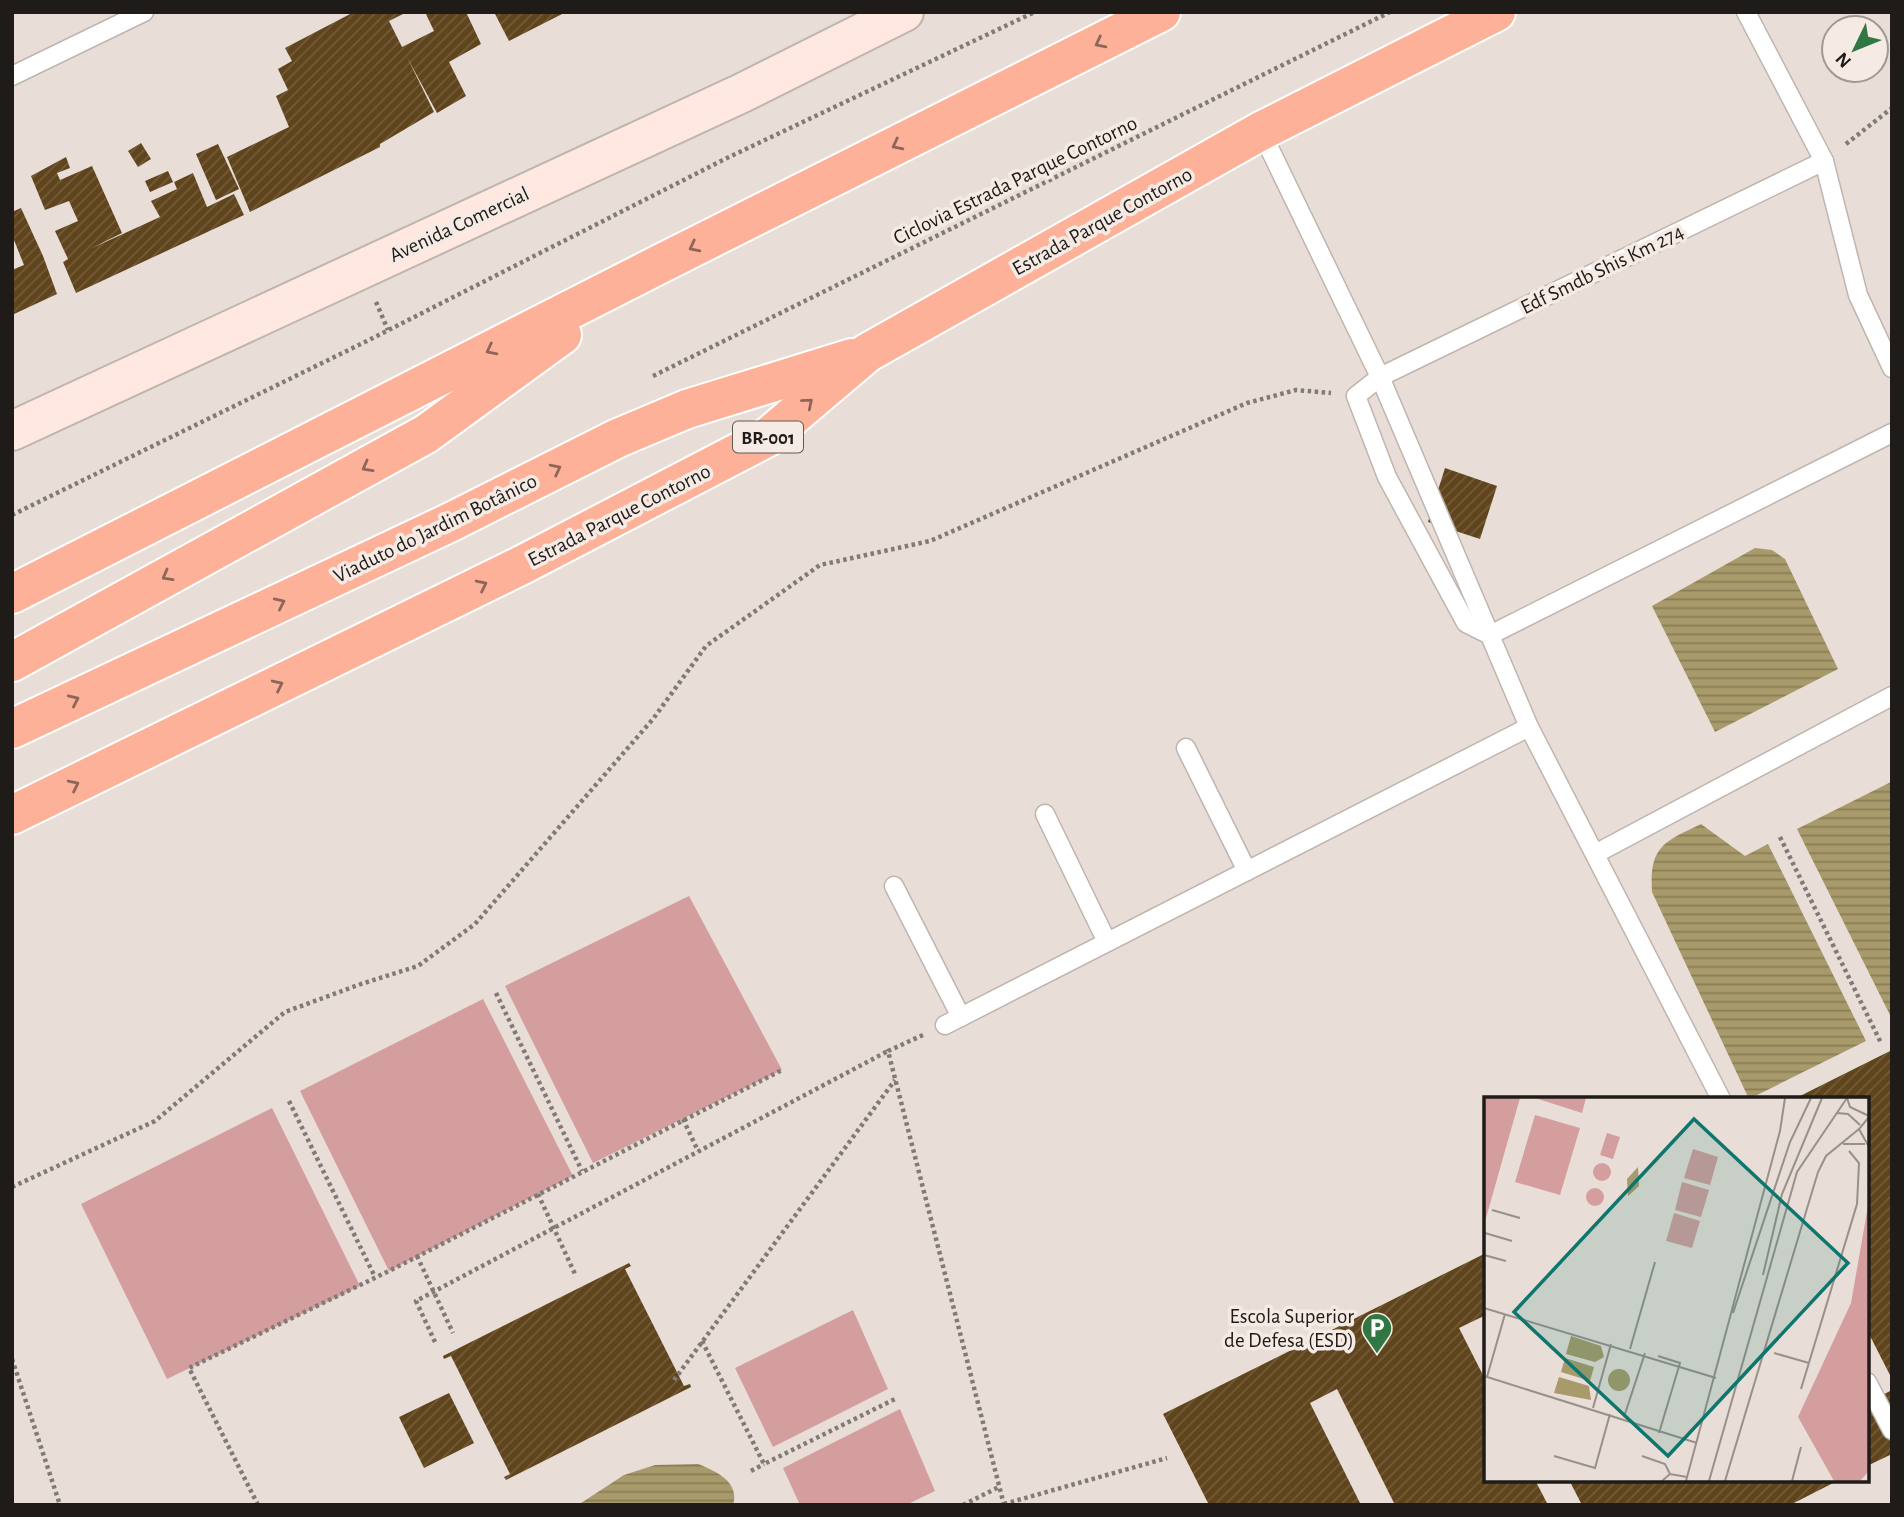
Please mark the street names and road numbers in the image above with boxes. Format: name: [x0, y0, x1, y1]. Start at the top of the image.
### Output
street label: Ciclovia Estrada Parque Contorno: [889, 110, 1141, 250]
street label: Estrada Parque Contorno: [1008, 161, 1196, 281]
street label: Avenida Comercial: [386, 183, 532, 266]
street label: Edf Smdb Shis Km 274: [1517, 221, 1687, 318]
road number: BR-001: [733, 422, 803, 452]
street label: Estrada Parque Contorno: [524, 460, 714, 571]
street label: Viaduto do Jardim Botânico: [330, 470, 540, 587]

